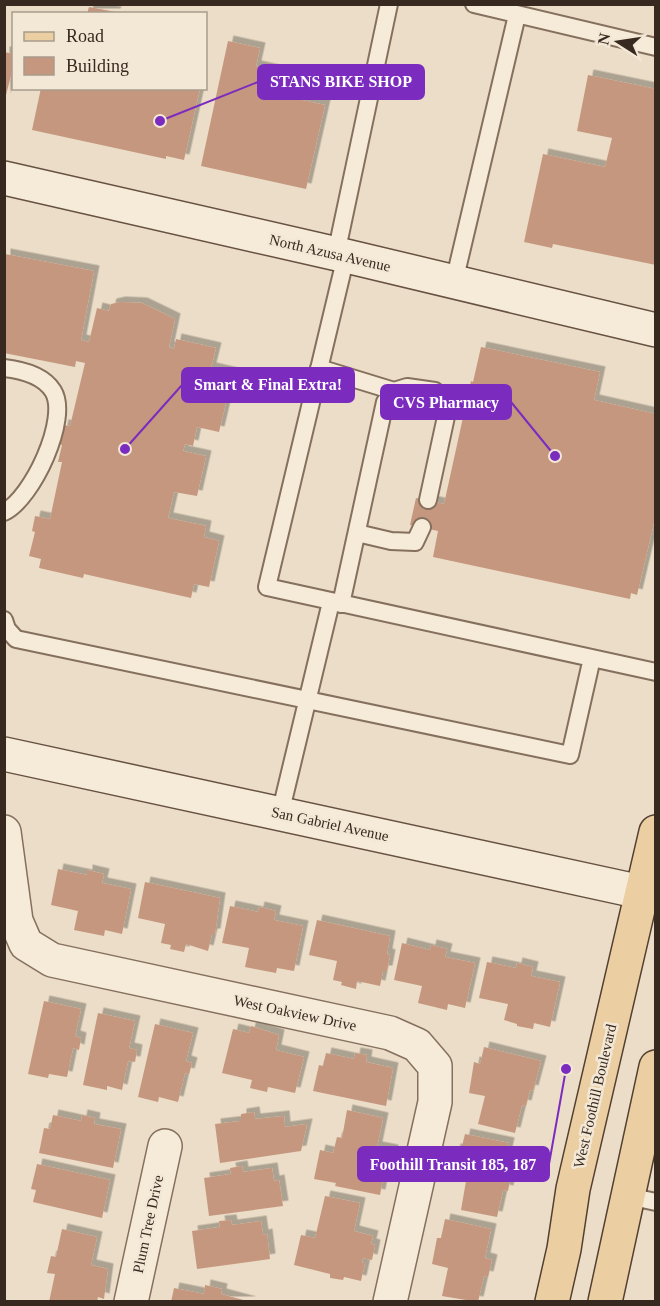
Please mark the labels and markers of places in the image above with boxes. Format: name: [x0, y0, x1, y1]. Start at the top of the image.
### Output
callout: STANS BIKE SHOP: [258, 65, 424, 99]
callout: Smart & Final Extra!: [182, 368, 354, 402]
callout: CVS Pharmacy: [381, 385, 511, 419]
callout: Foothill Transit 185, 187: [358, 1147, 549, 1181]

